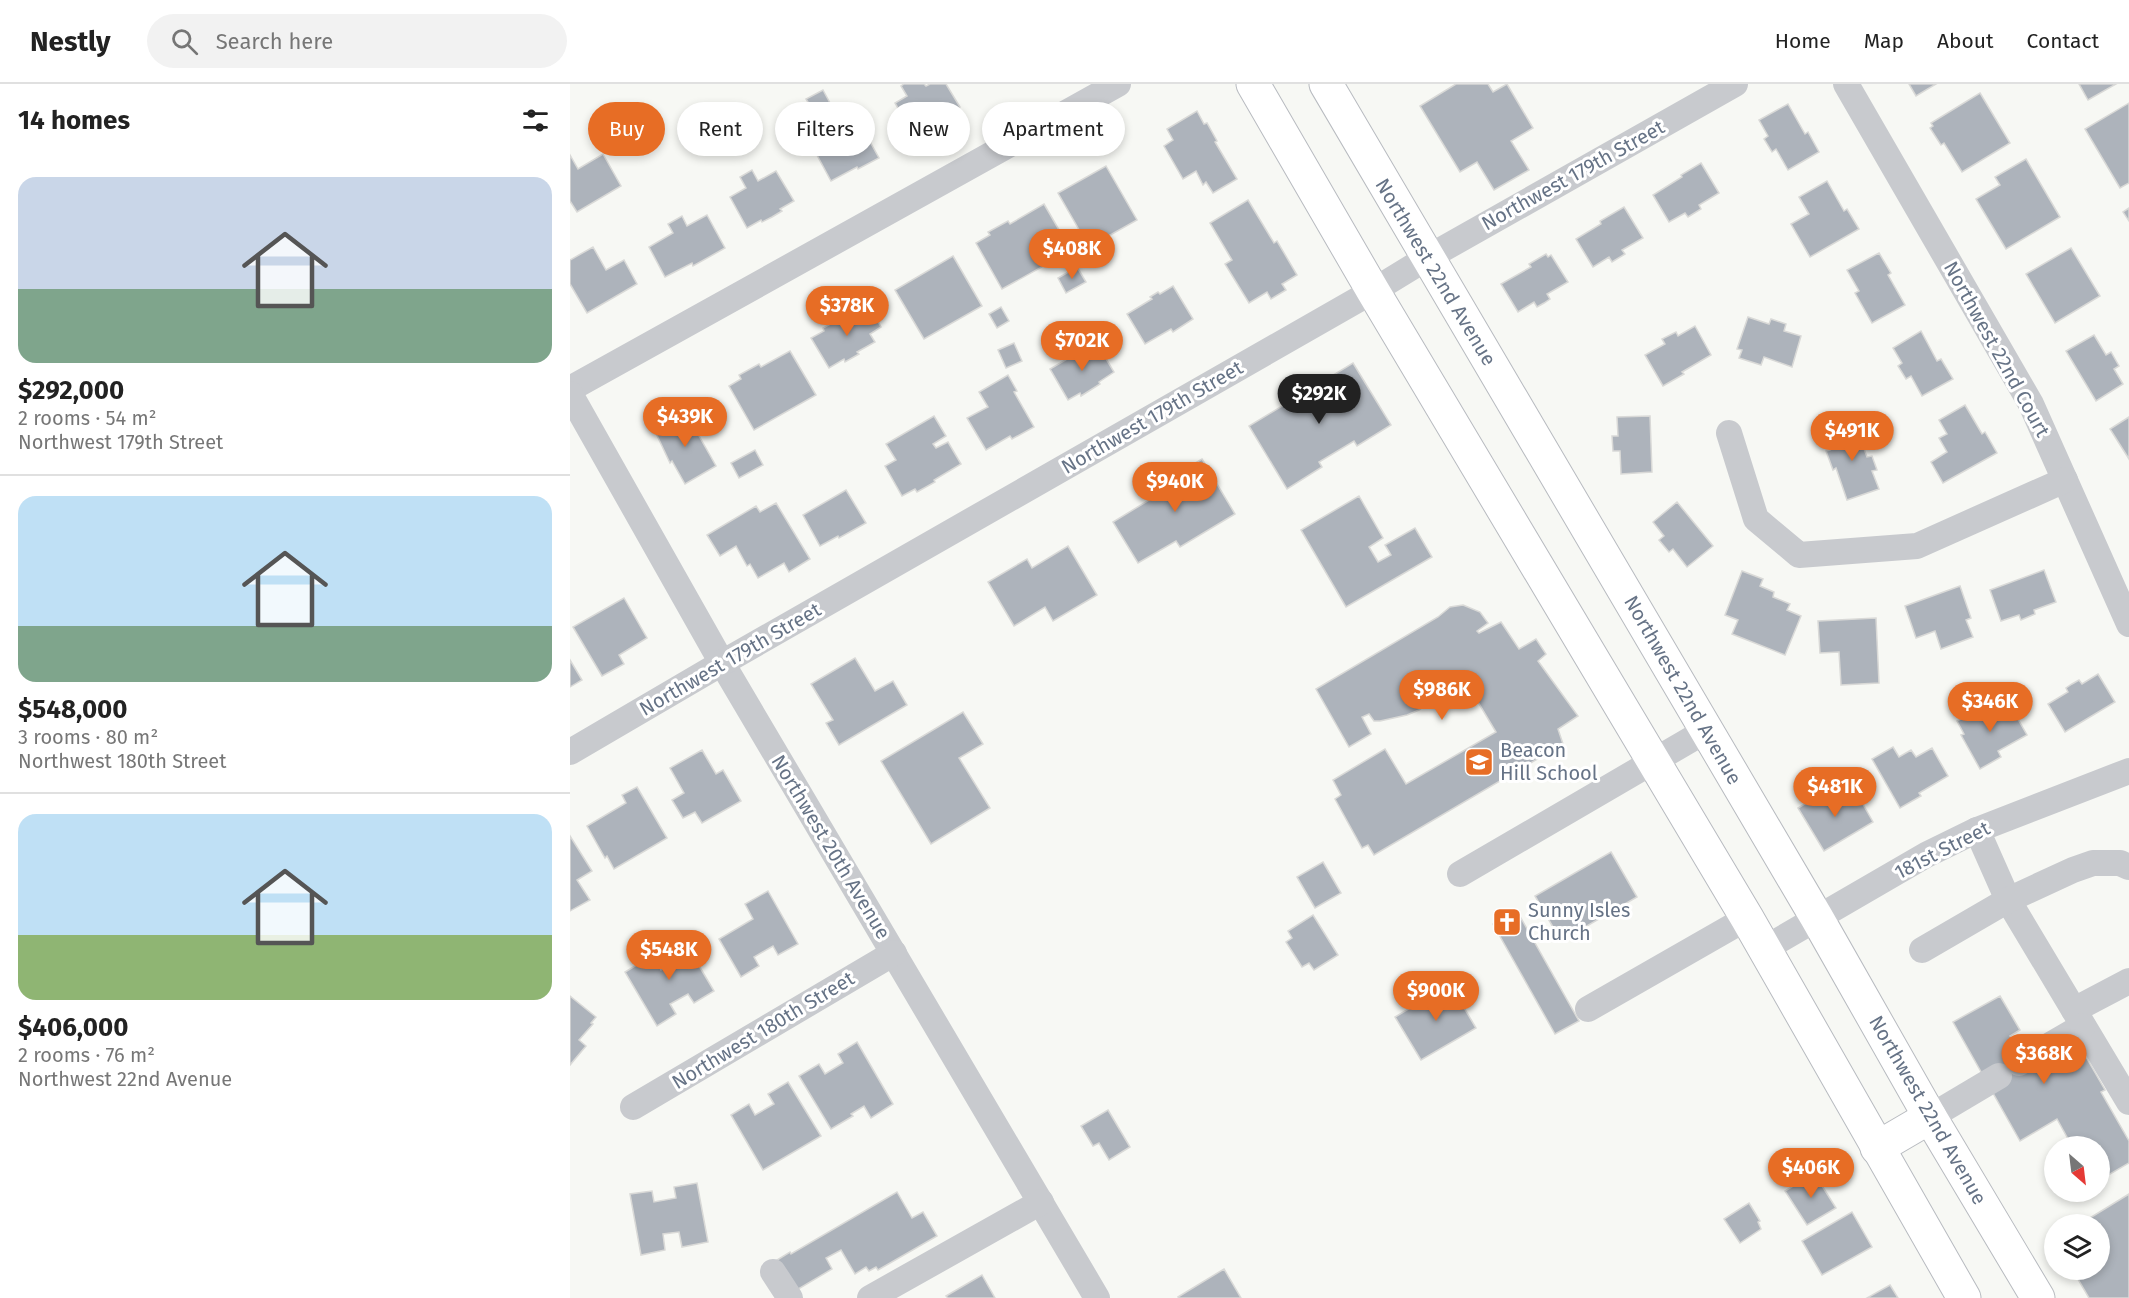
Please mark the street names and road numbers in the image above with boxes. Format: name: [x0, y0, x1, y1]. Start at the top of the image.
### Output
street label: Northwest 179th Street: [1477, 114, 1669, 235]
street label: Northwest 22nd Avenue: [1371, 174, 1501, 370]
street label: Northwest 22nd Court: [1939, 257, 2056, 442]
street label: Northwest 179th Street: [1057, 355, 1248, 479]
street label: Northwest 22nd Avenue: [1619, 591, 1747, 789]
street label: Northwest 179th Street: [635, 597, 826, 721]
street label: Northwest 20th Avenue: [766, 750, 896, 944]
street label: 181st Street: [1890, 815, 1994, 884]
street label: Northwest 180th Street: [667, 966, 859, 1094]
street label: Northwest 22nd Avenue: [1864, 1011, 1992, 1209]

